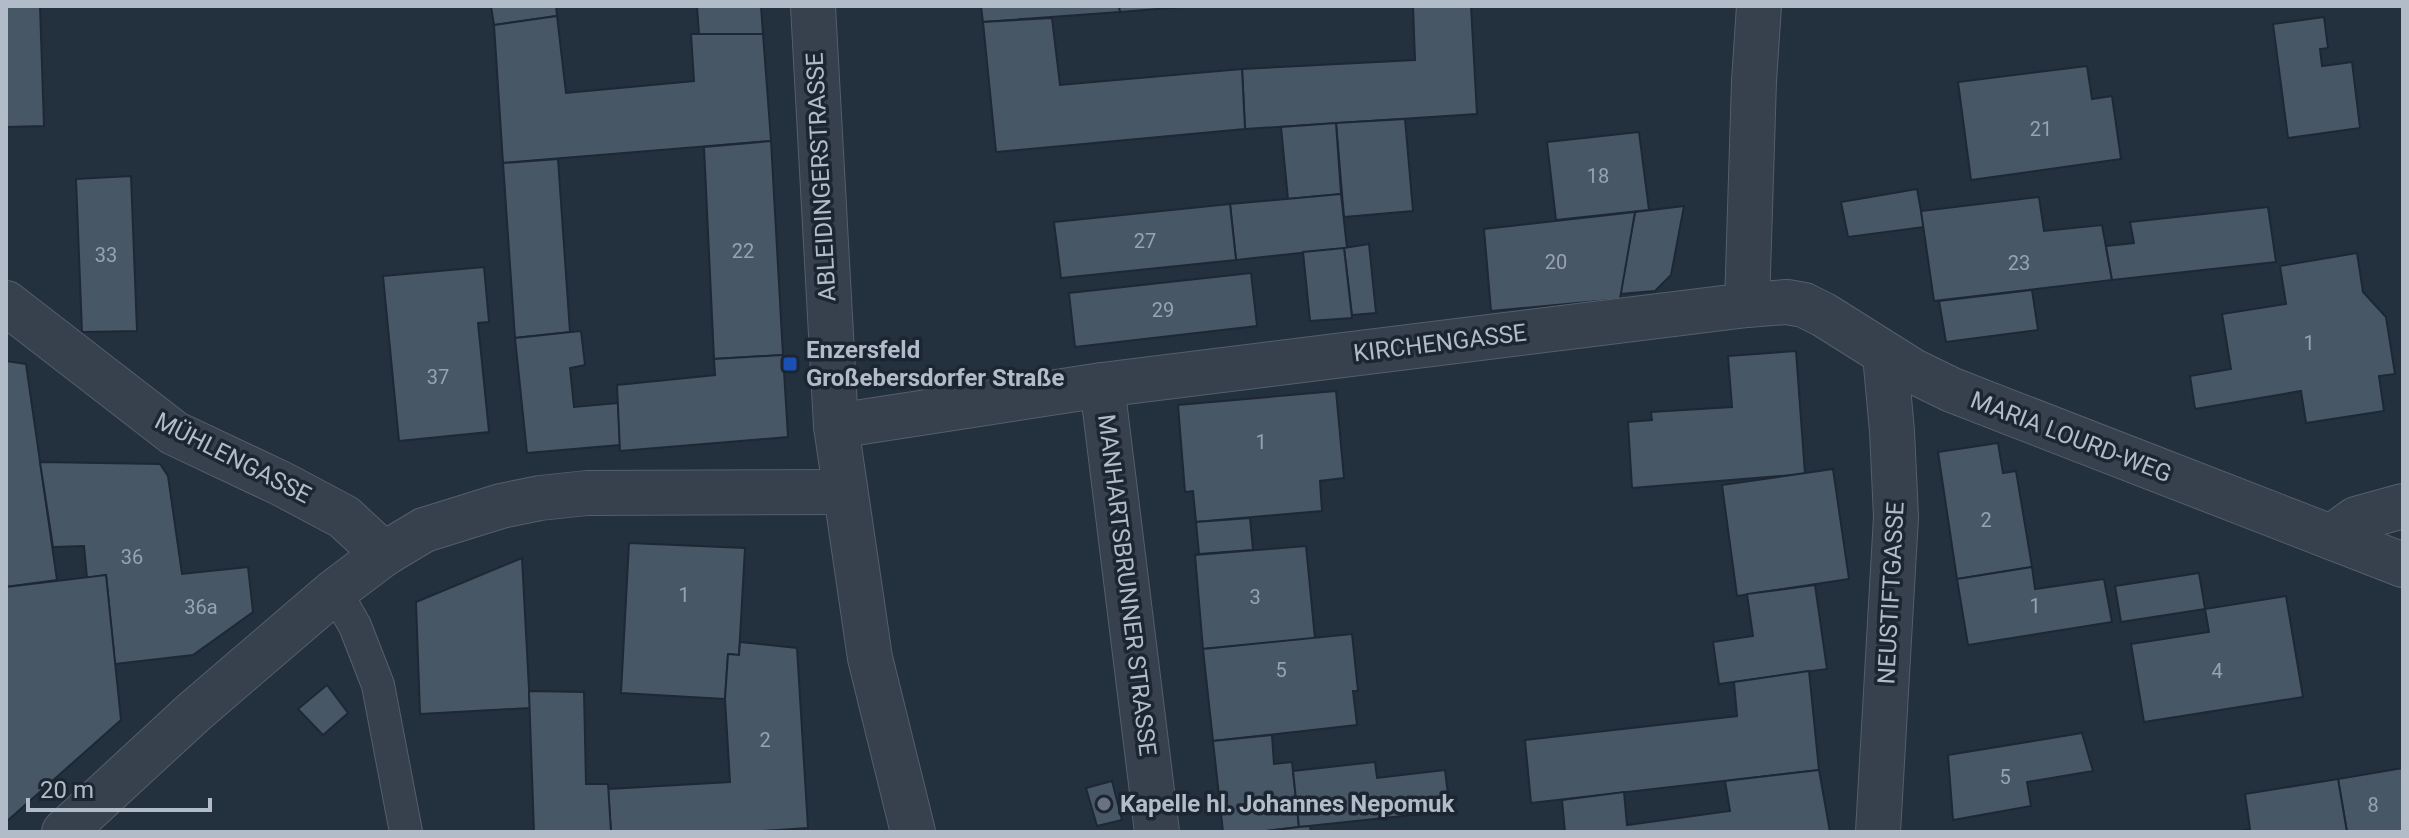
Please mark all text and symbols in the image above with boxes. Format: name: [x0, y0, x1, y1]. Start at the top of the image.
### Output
street label: ABLEIDINGERSTRASSE: [801, 52, 841, 302]
house number: 21: [2030, 117, 2052, 141]
house number: 18: [1587, 164, 1609, 188]
house number: 27: [1134, 229, 1156, 253]
house number: 22: [732, 239, 754, 263]
house number: 33: [95, 243, 117, 267]
house number: 20: [1545, 250, 1567, 274]
house number: 23: [2008, 251, 2030, 275]
house number: 29: [1152, 298, 1174, 322]
street label: KIRCHENGASSE: [1352, 318, 1528, 368]
house number: 1: [2303, 331, 2315, 355]
place label: Enzersfeld Großebersdorfer Straße: [806, 336, 1064, 392]
marker: Enzersfeld Großebersdorfer Straße: [781, 355, 799, 373]
house number: 37: [427, 365, 449, 389]
street label: MARIA LOURD-WEG: [1967, 386, 2175, 488]
street label: MÜHLENGASSE: [150, 407, 316, 509]
street label: MANHARTSBRUNNER STRASSE: [1092, 412, 1162, 758]
house number: 1: [1255, 430, 1267, 454]
street label: NEUSTIFTGASSE: [1872, 501, 1910, 685]
house number: 2: [1980, 508, 1992, 532]
house number: 36: [121, 545, 143, 569]
house number: 1: [678, 583, 690, 607]
house number: 3: [1249, 585, 1261, 609]
house number: 1: [2029, 594, 2041, 618]
house number: 36a: [184, 595, 218, 619]
house number: 5: [1275, 658, 1287, 682]
house number: 4: [2211, 659, 2223, 683]
house number: 2: [759, 728, 771, 752]
scale bar: [28, 762, 210, 812]
house number: 5: [1999, 765, 2011, 789]
text: 20 m: [40, 776, 94, 804]
place label: Kapelle hl. Johannes Nepomuk: [1120, 790, 1455, 818]
house number: 8: [2367, 793, 2379, 817]
marker: Kapelle hl. Johannes Nepomuk: [1095, 795, 1113, 813]

